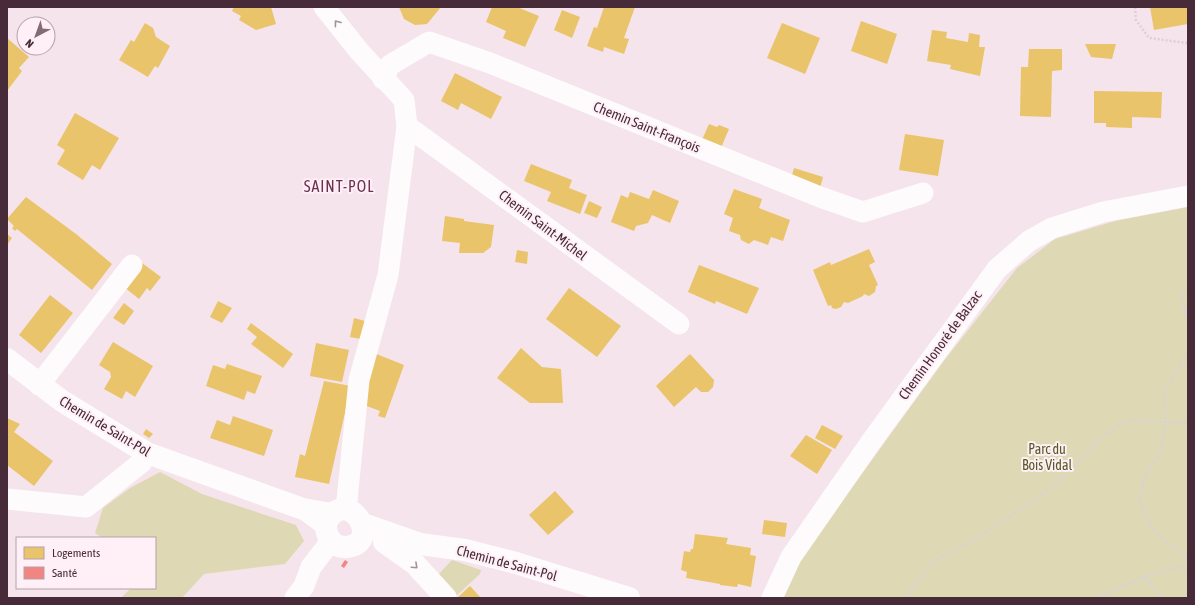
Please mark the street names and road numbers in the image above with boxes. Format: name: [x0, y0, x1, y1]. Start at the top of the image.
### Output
street label: Chemin Saint-François: [591, 98, 703, 156]
street label: Chemin Saint-Michel: [496, 187, 590, 263]
street label: Chemin Honoré de Balzac: [895, 287, 985, 402]
street label: Chemin de Saint-Pol: [57, 393, 154, 460]
street label: Chemin de Saint-Pol: [455, 542, 559, 584]

